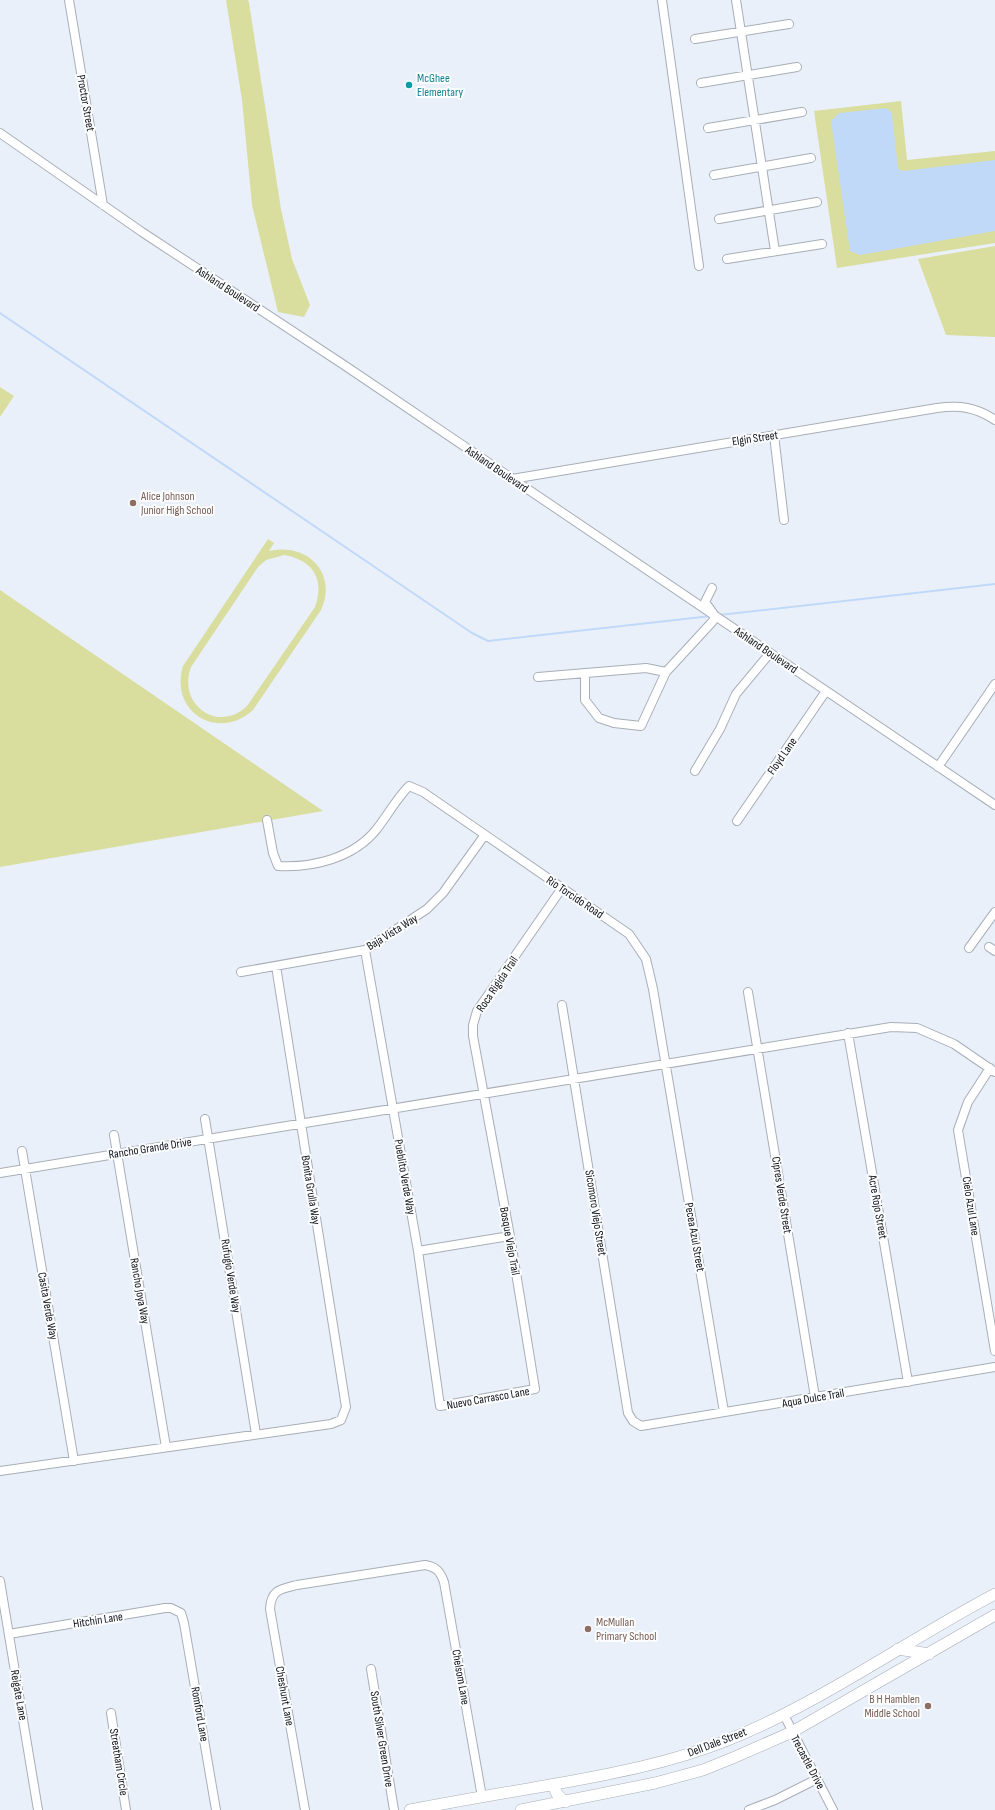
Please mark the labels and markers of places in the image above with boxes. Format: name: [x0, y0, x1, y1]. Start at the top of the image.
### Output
place label: McGhee Elementary: [417, 71, 464, 100]
marker: McGhee Elementary: [404, 80, 414, 90]
place label: Alice Johnson Junior High School: [140, 489, 214, 518]
marker: Alice Johnson Junior High School: [128, 498, 138, 508]
place label: McMullan Primary School: [596, 1615, 656, 1644]
marker: McMullan Primary School: [583, 1624, 593, 1634]
place label: B H Hamblen Middle School: [864, 1692, 920, 1721]
marker: B H Hamblen Middle School: [923, 1701, 933, 1711]

